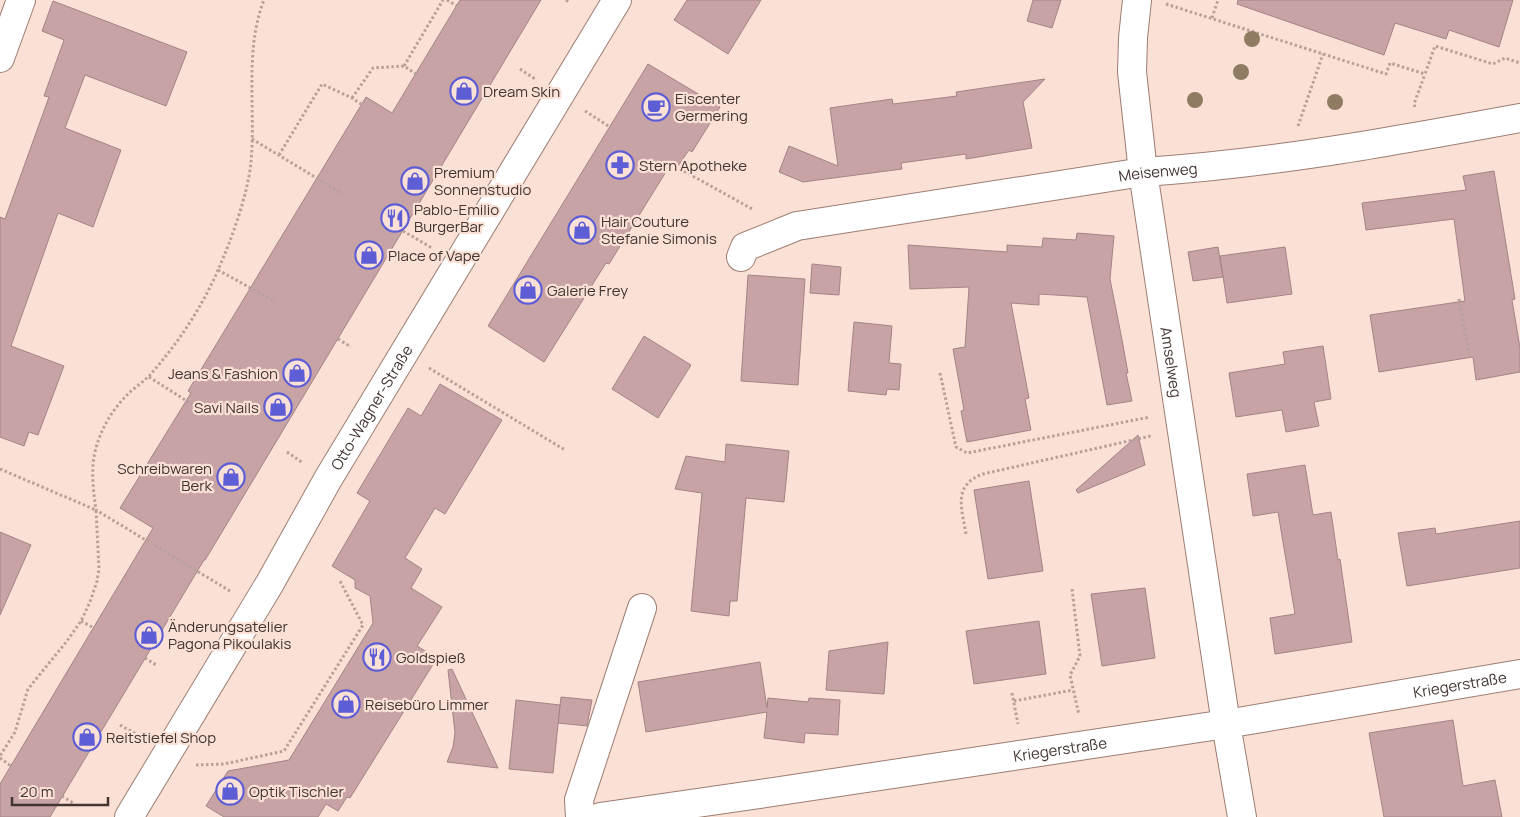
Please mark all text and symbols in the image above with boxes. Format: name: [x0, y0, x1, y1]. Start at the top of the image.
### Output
shop icon: Dream Skin: [449, 76, 479, 106]
place label: Dream Skin: [483, 81, 560, 102]
place label: Eiscenter Germering: [675, 88, 748, 126]
cafe icon: Eiscenter Germering: [641, 92, 671, 122]
pharmacy icon: Stern Apotheke: [605, 150, 635, 180]
place label: Stern Apotheke: [639, 155, 747, 176]
street label: Meisenweg: [1117, 157, 1198, 186]
place label: Premium Sonnenstudio: [434, 162, 532, 200]
shop icon: Premium Sonnenstudio: [400, 166, 430, 196]
place label: Pablo-Emilio BurgerBar: [414, 199, 499, 237]
restaurant icon: Pablo-Emilio BurgerBar: [380, 203, 410, 233]
place label: Hair Couture Stefanie Simonis: [601, 211, 717, 249]
shop icon: Hair Couture Stefanie Simonis: [567, 215, 597, 245]
shop icon: Place of Vape: [354, 240, 384, 270]
place label: Place of Vape: [388, 245, 481, 266]
shop icon: Galerie Frey: [513, 275, 543, 305]
place label: Galerie Frey: [547, 280, 628, 301]
street label: Amselweg: [1156, 325, 1187, 399]
street label: Otto-Wagner-Straße: [325, 341, 417, 474]
shop icon: Jeans & Fashion: [282, 358, 312, 388]
place label: Jeans & Fashion: [168, 363, 278, 384]
shop icon: Savi Nails: [263, 392, 293, 422]
place label: Savi Nails: [194, 397, 259, 418]
place label: Schreibwaren Berk: [117, 458, 213, 496]
shop icon: Schreibwaren Berk: [216, 462, 246, 492]
place label: Änderungsatelier Pagona Pikoulakis: [168, 616, 291, 654]
shop icon: Änderungsatelier Pagona Pikoulakis: [134, 620, 164, 650]
restaurant icon: Goldspieß: [362, 642, 392, 672]
place label: Goldspieß: [396, 647, 466, 668]
street label: Kriegerstraße: [1411, 666, 1508, 703]
shop icon: Reisebüro Limmer: [331, 689, 361, 719]
place label: Reisebüro Limmer: [365, 694, 490, 715]
shop icon: Reitstiefel Shop: [72, 722, 102, 752]
place label: Reitstiefel Shop: [106, 727, 216, 748]
street label: Kriegerstraße: [1012, 731, 1108, 766]
scale bar: [12, 774, 109, 806]
shop icon: Optik Tischler: [215, 776, 245, 806]
text: 20 m: [20, 781, 53, 802]
place label: Optik Tischler: [249, 781, 344, 802]

